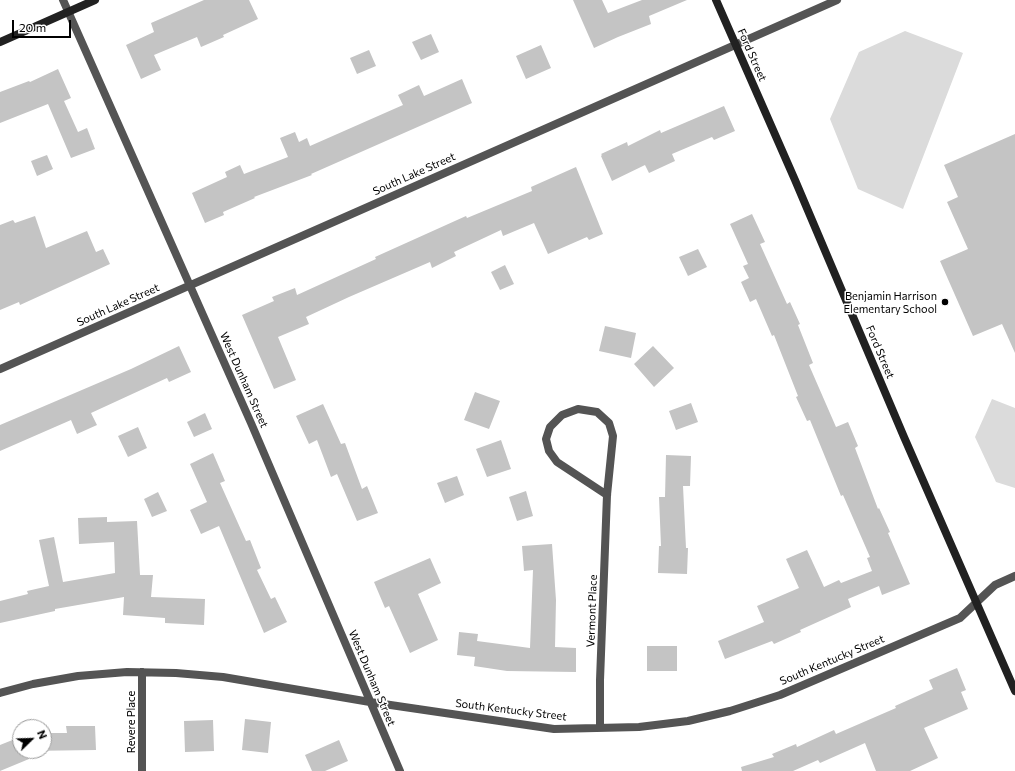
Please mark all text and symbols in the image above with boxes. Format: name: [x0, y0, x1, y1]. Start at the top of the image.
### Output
scale bar: [14, 12, 73, 38]
text: 20 m: [19, 20, 46, 34]
street label: Ford Street: [735, 27, 769, 83]
street label: South Lake Street: [371, 150, 457, 198]
street label: South Lake Street: [75, 281, 161, 329]
place label: Benjamin Harrison Elementary School: [844, 289, 937, 315]
marker: Benjamin Harrison Elementary School: [940, 297, 950, 307]
street label: Ford Street: [863, 323, 897, 381]
street label: West Dunham Street: [217, 330, 271, 430]
street label: Vermont Place: [584, 574, 600, 648]
street label: West Dunham Street: [346, 628, 398, 728]
street label: South Kentucky Street: [778, 632, 886, 688]
street label: Revere Place: [124, 691, 138, 753]
street label: South Kentucky Street: [455, 697, 567, 723]
north arrow: [12, 719, 52, 759]
text: N: [35, 728, 50, 741]

